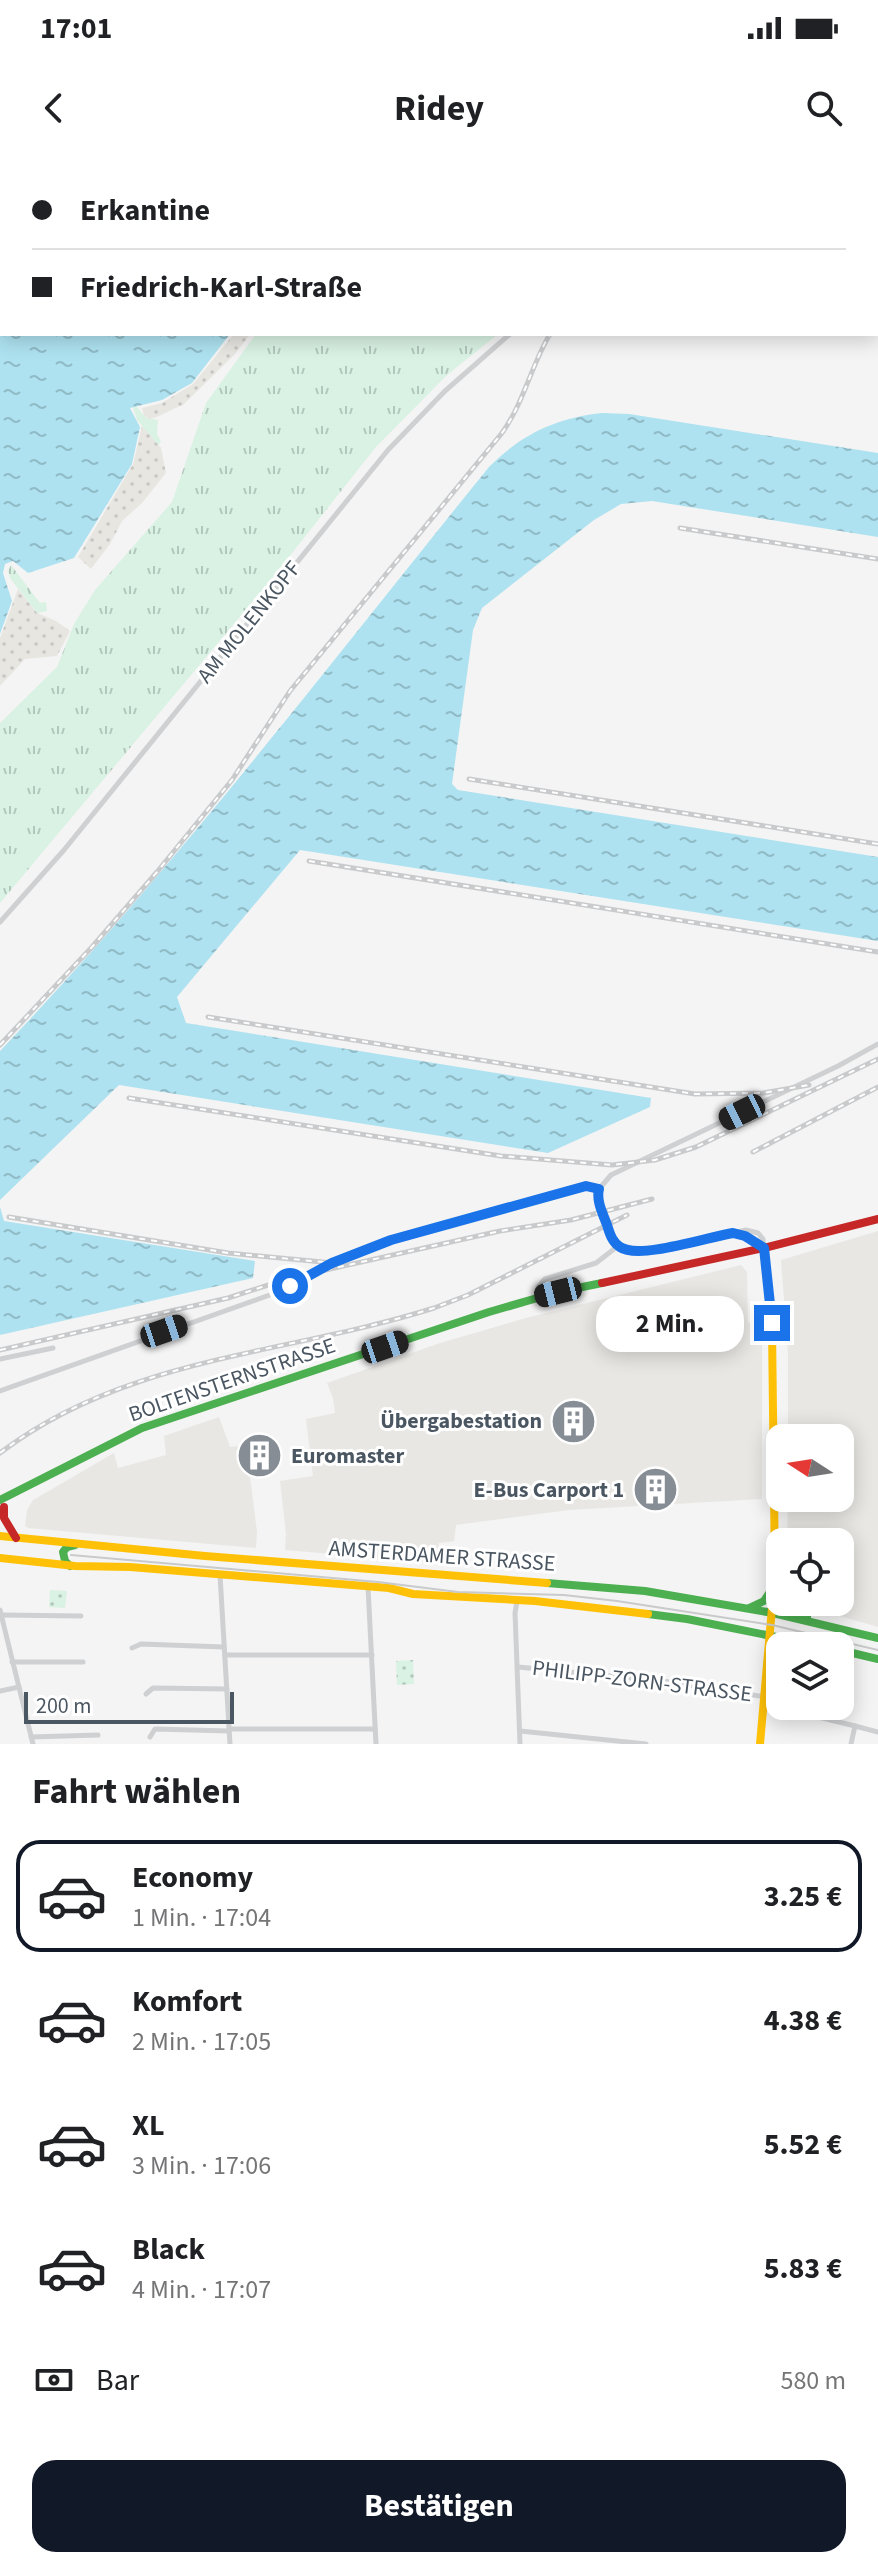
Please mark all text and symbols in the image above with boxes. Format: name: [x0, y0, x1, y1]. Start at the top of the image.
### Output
text: 17:01: [40, 7, 112, 50]
text: Ridey: [394, 83, 484, 134]
icon: back: [32, 86, 76, 130]
icon: search: [802, 86, 846, 130]
text: Erkantine: [80, 189, 210, 232]
text: Friedrich-Karl-Straße: [80, 266, 362, 309]
street label: AM MOLENKOPF: [189, 554, 309, 690]
car: [715, 1091, 769, 1133]
route start: [272, 1268, 308, 1304]
car: [532, 1275, 584, 1309]
callout: 2 Min.: [596, 1295, 744, 1351]
text: 2 Min.: [636, 1305, 704, 1342]
route end: [754, 1305, 790, 1341]
car: [137, 1312, 191, 1350]
car: [358, 1328, 412, 1366]
street label: BOLTENSTERNSTRASSE: [124, 1330, 340, 1430]
building icon: Übergabestation: [549, 1397, 597, 1445]
place label: Übergabestation: [380, 1405, 542, 1437]
north arrow: [766, 1424, 854, 1512]
map controls: [766, 1424, 854, 1720]
building icon: Euromaster: [236, 1432, 284, 1480]
place label: Euromaster: [291, 1440, 404, 1472]
building icon: E-Bus Carport 1: [631, 1466, 679, 1514]
place label: E-Bus Carport 1: [474, 1474, 624, 1506]
button: locate: [766, 1528, 854, 1616]
street label: AMSTERDAMER STRASSE: [328, 1532, 556, 1580]
button: layers: [766, 1632, 854, 1720]
street label: PHILIPP-ZORN-STRASSE: [530, 1652, 754, 1710]
scale bar: [24, 1688, 234, 1724]
text: 200 m: [36, 1690, 91, 1722]
text: Fahrt wählen: [32, 1766, 241, 1817]
text: Economy: [132, 1856, 253, 1899]
icon: car: [36, 1860, 108, 1932]
text: 3.25 €: [764, 1875, 842, 1918]
text: 1 Min. · 17:04: [132, 1899, 271, 1936]
text: Komfort: [132, 1980, 242, 2023]
icon: car: [36, 1984, 108, 2056]
text: 4.38 €: [764, 1999, 842, 2042]
text: 2 Min. · 17:05: [132, 2023, 271, 2060]
text: XL: [132, 2104, 165, 2147]
icon: car: [36, 2108, 108, 2180]
text: 5.52 €: [764, 2123, 842, 2166]
text: 3 Min. · 17:06: [132, 2147, 271, 2184]
text: Black: [132, 2228, 205, 2271]
icon: car: [36, 2232, 108, 2304]
text: 5.83 €: [764, 2247, 842, 2290]
text: 4 Min. · 17:07: [132, 2271, 271, 2308]
icon: cash: [32, 2358, 76, 2402]
text: Bar: [96, 2359, 139, 2402]
text: 580 m: [780, 2362, 846, 2399]
button: Bestätigen: [32, 2460, 846, 2552]

